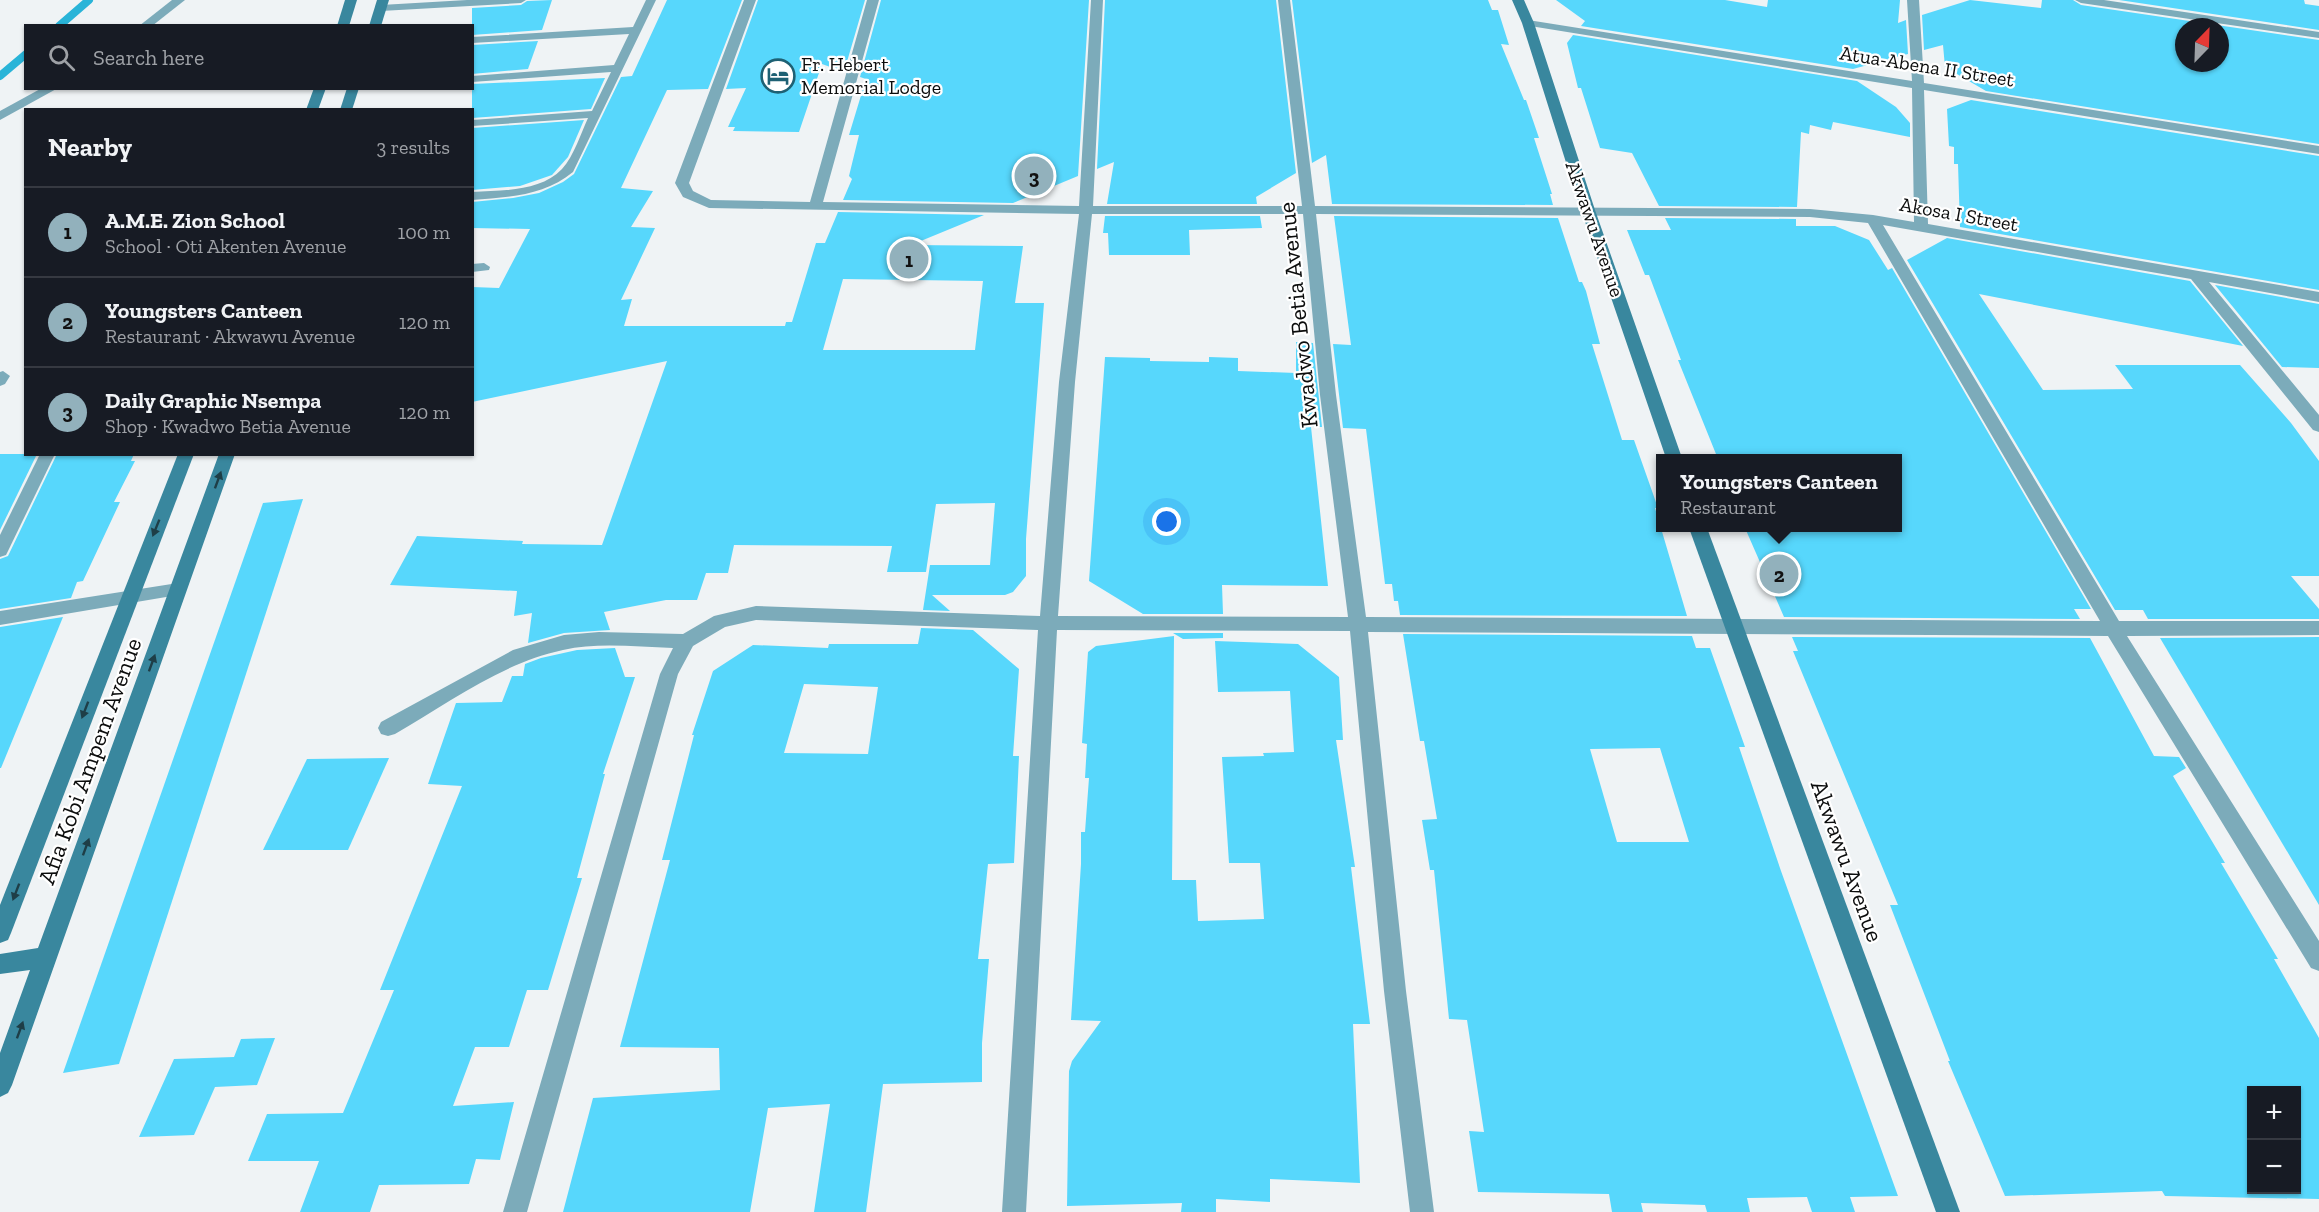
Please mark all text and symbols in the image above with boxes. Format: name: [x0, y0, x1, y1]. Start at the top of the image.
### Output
north arrow: [2175, 18, 2229, 72]
search box: [24, 24, 474, 90]
street label: Atua-Abena II Street: [1838, 40, 2016, 92]
icon: search: [45, 41, 78, 74]
text: Search here: [93, 44, 204, 71]
place label: Fr. Hebert Memorial Lodge: [801, 52, 941, 99]
hotel icon: Fr. Hebert Memorial Lodge: [760, 58, 796, 94]
text: Nearby: [48, 131, 132, 163]
text: 3 results: [376, 135, 450, 159]
pin: 3: [1014, 154, 1054, 198]
street label: Akwawu Avenue: [1561, 158, 1629, 300]
street label: Akosa I Street: [1898, 192, 2021, 236]
street label: Kwadwo Betia Avenue: [1271, 201, 1324, 429]
text: A.M.E. Zion School: [105, 207, 285, 234]
text: 1: [63, 220, 72, 244]
text: 100 m: [397, 220, 450, 244]
text: School · Oti Akenten Avenue: [105, 234, 346, 258]
pin: 1: [890, 236, 928, 282]
text: Youngsters Canteen: [105, 297, 302, 324]
text: 2: [62, 310, 73, 334]
text: 120 m: [399, 310, 450, 334]
text: Restaurant · Akwawu Avenue: [105, 324, 355, 348]
text: Daily Graphic Nsempa: [105, 387, 321, 414]
text: 3: [62, 400, 73, 424]
text: 120 m: [399, 400, 450, 424]
text: Shop · Kwadwo Betia Avenue: [105, 414, 351, 438]
popup: [1656, 454, 1902, 532]
text: Youngsters Canteen: [1680, 468, 1878, 495]
one-way arrow: [213, 471, 223, 489]
text: Restaurant: [1680, 495, 1776, 519]
your location: [1152, 507, 1181, 536]
one-way arrow: [151, 520, 161, 538]
pin: 2: [1760, 552, 1798, 596]
street label: Afia Kobi Ampem Avenue: [31, 634, 148, 888]
one-way arrow: [148, 654, 158, 672]
one-way arrow: [80, 701, 90, 719]
street label: Akwawu Avenue: [1805, 776, 1890, 946]
one-way arrow: [82, 838, 92, 856]
one-way arrow: [10, 883, 20, 901]
one-way arrow: [15, 1021, 25, 1039]
map controls: [2247, 1086, 2301, 1194]
button: +: [2247, 1086, 2301, 1140]
button: −: [2247, 1140, 2301, 1194]

